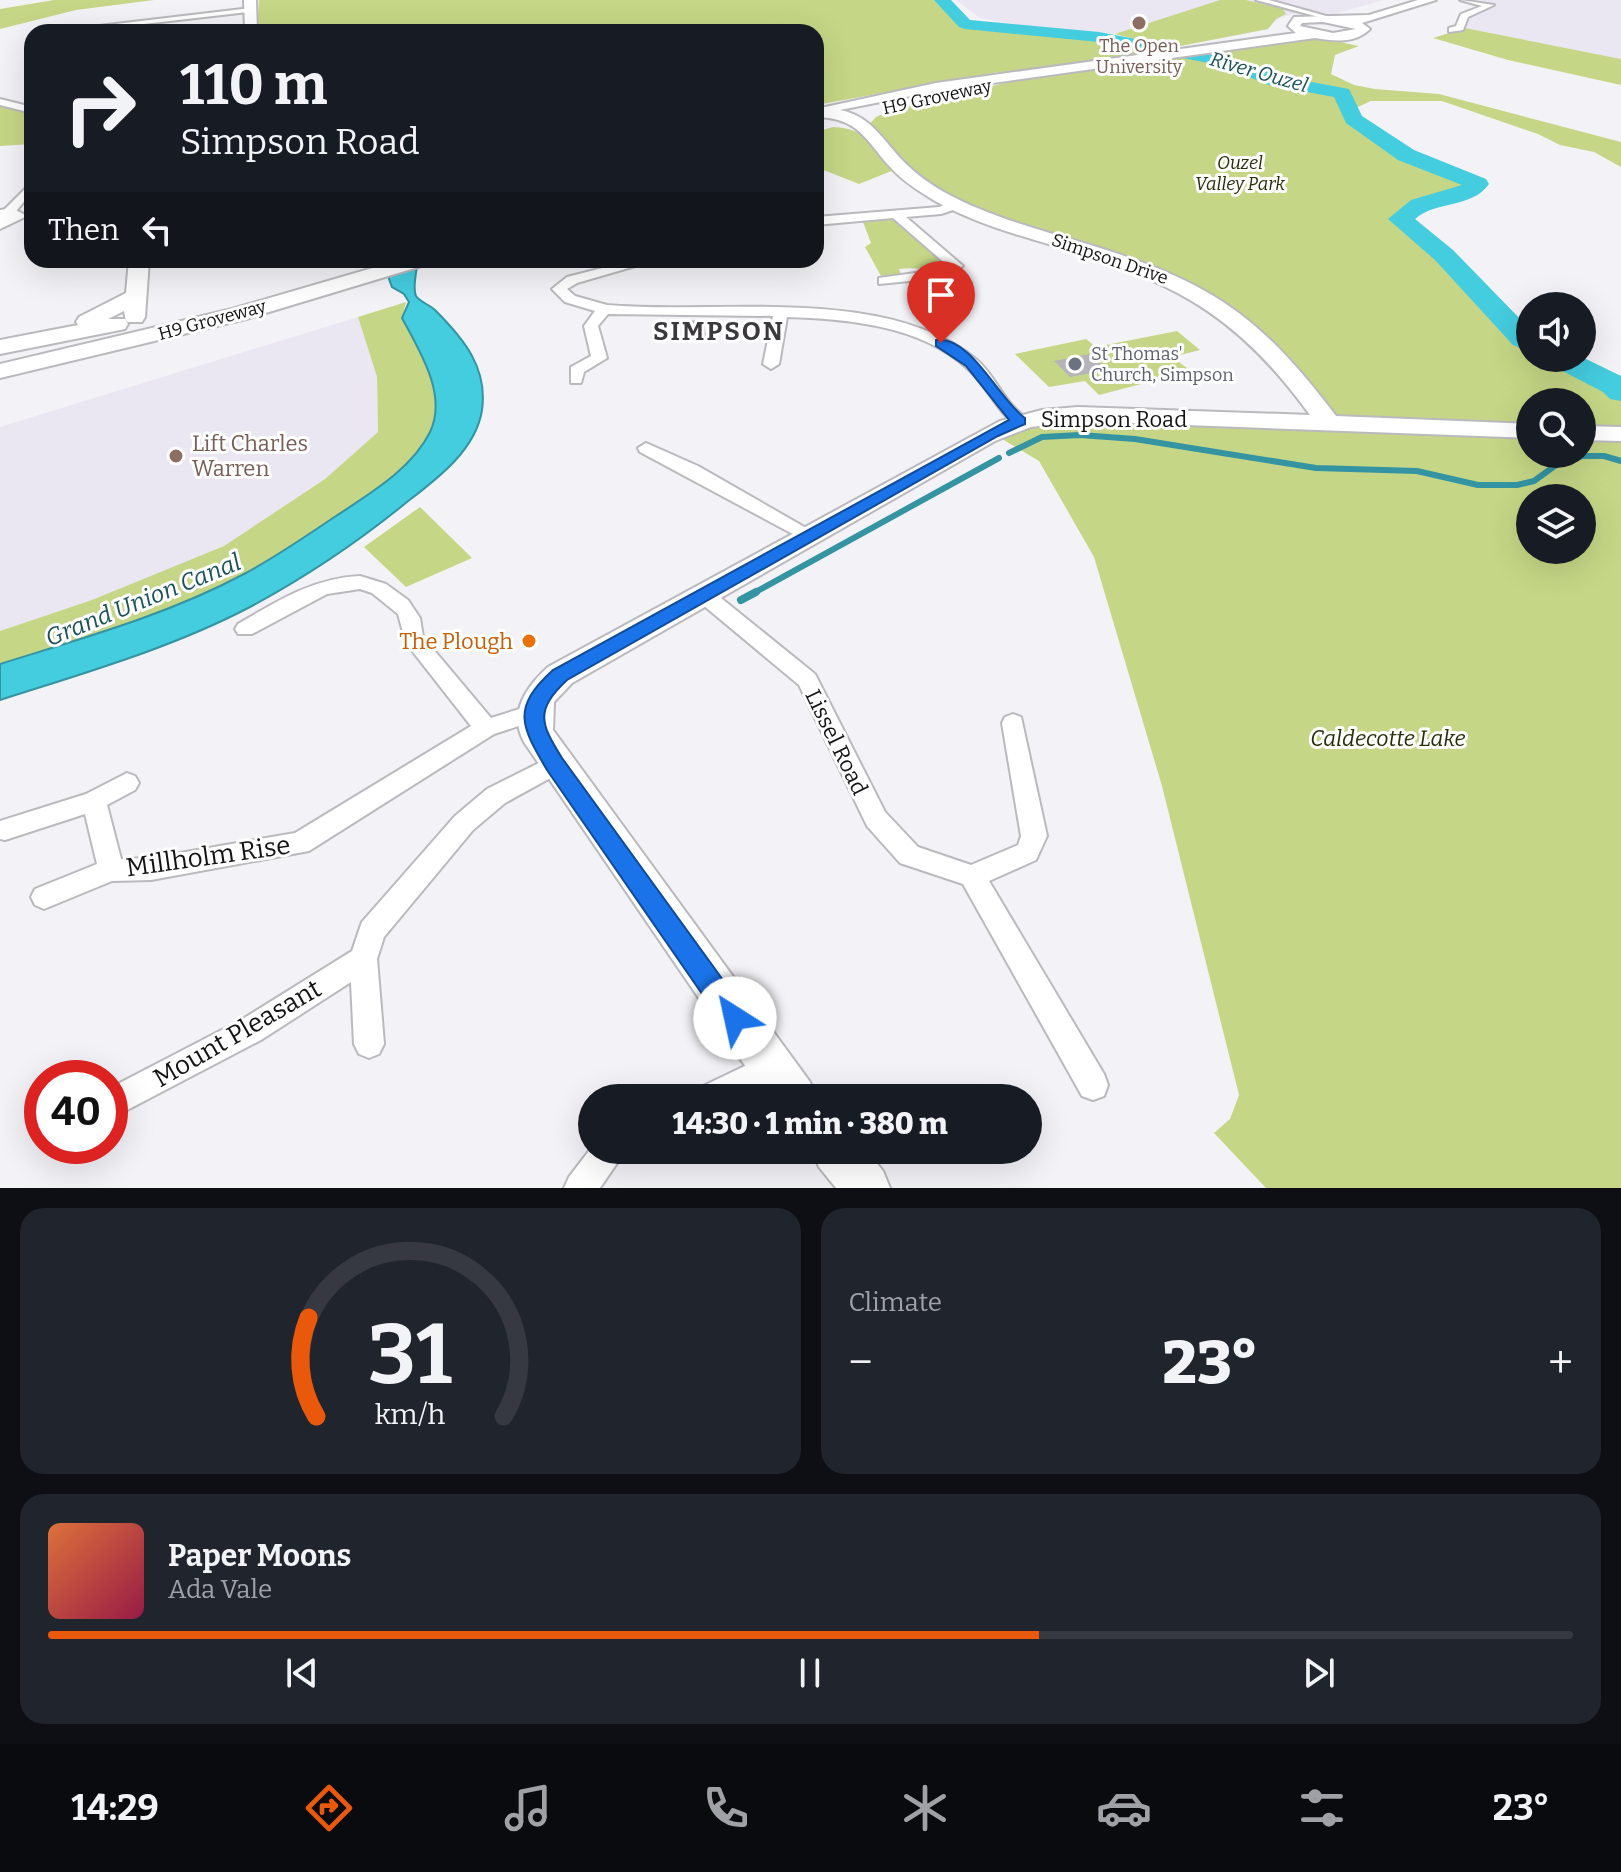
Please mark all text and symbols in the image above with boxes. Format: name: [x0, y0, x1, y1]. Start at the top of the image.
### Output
marker: The Open University: [1130, 14, 1148, 32]
place label: The Open University: [1096, 35, 1183, 78]
water label: River Ouzel: [1207, 47, 1311, 97]
text: 110 m: [180, 52, 327, 119]
icon: right: [48, 56, 152, 160]
street label: H9 Groveway: [881, 75, 994, 119]
text: Simpson Road: [180, 120, 420, 164]
park label: Ouzel Valley Park: [1195, 152, 1285, 195]
icon: left: [135, 208, 179, 252]
text: Then: [48, 212, 119, 248]
street label: Simpson Drive: [1049, 229, 1171, 289]
pin: [907, 261, 975, 343]
icon: arrive: [919, 273, 963, 317]
map controls: [1516, 292, 1596, 564]
button: sound: [1516, 292, 1596, 372]
street label: H9 Groveway: [156, 295, 269, 345]
district label: SIMPSON: [653, 316, 785, 347]
place label: St Thomas' Church, Simpson: [1091, 343, 1234, 386]
marker: St Thomas' Church, Simpson: [1066, 355, 1084, 373]
button: search: [1516, 388, 1596, 468]
street label: Simpson Road: [1041, 406, 1187, 433]
place label: Lift Charles Warren: [192, 430, 308, 482]
marker: Lift Charles Warren: [167, 447, 185, 465]
button: layers: [1516, 484, 1596, 564]
water label: Grand Union Canal: [41, 548, 245, 652]
place label: The Plough: [399, 628, 513, 655]
marker: The Plough: [520, 632, 538, 650]
street label: Lissel Road: [799, 685, 874, 799]
park label: Caldecotte Lake: [1310, 725, 1466, 752]
street label: Millholm Rise: [124, 830, 292, 883]
street label: Mount Pleasant: [148, 973, 327, 1094]
position arrow: [693, 976, 777, 1060]
speed limit sign: 40: [24, 1060, 128, 1164]
text: 14:30 · 1 min · 380 m: [673, 1106, 947, 1142]
text: Climate: [849, 1287, 942, 1318]
text: 31: [368, 1305, 452, 1405]
text: 23°: [1163, 1327, 1258, 1399]
text: −: [849, 1336, 873, 1389]
text: +: [1548, 1336, 1573, 1389]
text: km/h: [375, 1397, 446, 1432]
text: Paper Moons: [168, 1538, 351, 1574]
text: Ada Vale: [168, 1574, 272, 1605]
icon: previous: [280, 1651, 324, 1695]
icon: pause: [788, 1651, 832, 1695]
icon: next: [1297, 1651, 1341, 1695]
icon: directions: [301, 1780, 357, 1836]
icon: music: [500, 1780, 556, 1836]
icon: phone: [698, 1780, 754, 1836]
icon: climate: [897, 1780, 953, 1836]
icon: car: [1096, 1780, 1152, 1836]
icon: filters: [1294, 1780, 1350, 1836]
text: 14:29: [71, 1786, 159, 1830]
text: 23°: [1493, 1786, 1550, 1830]

